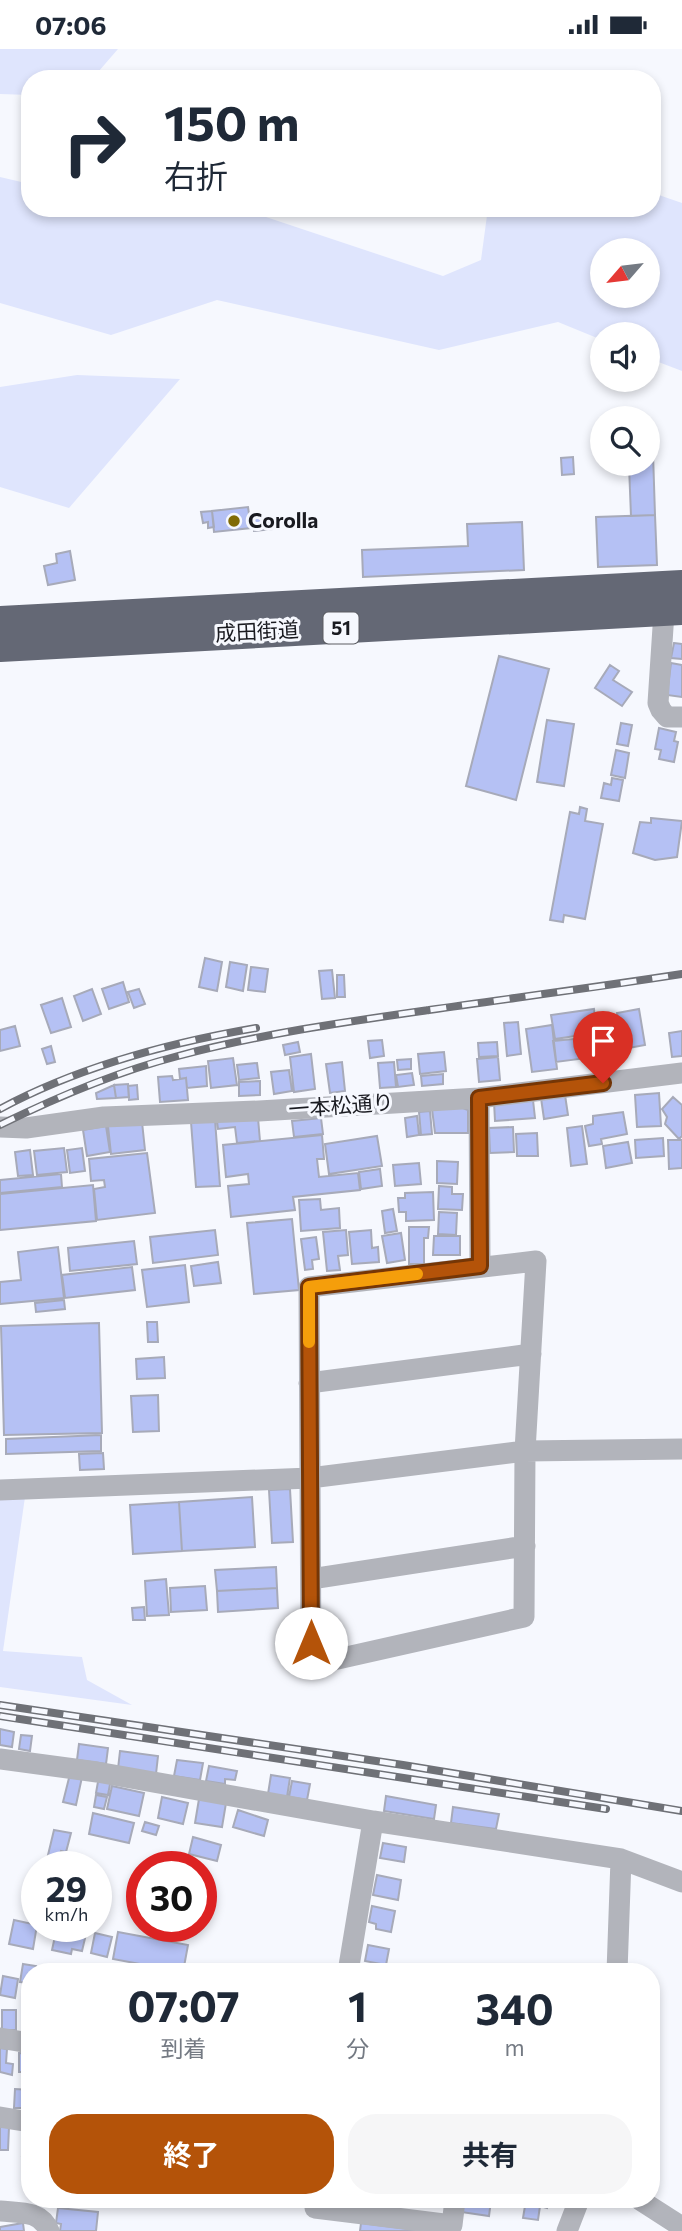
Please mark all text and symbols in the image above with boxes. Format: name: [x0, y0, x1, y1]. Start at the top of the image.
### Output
text: 07:06: [35, 9, 107, 40]
text: 150 m: [164, 91, 299, 151]
icon: right: [49, 98, 140, 189]
text: 右折: [164, 155, 228, 195]
north arrow: [590, 238, 660, 308]
map controls: [590, 238, 660, 476]
button: sound: [590, 322, 660, 392]
button: search: [590, 406, 660, 476]
place label: Corolla: [248, 507, 318, 532]
marker: Corolla: [226, 513, 242, 529]
road number: 51: [324, 613, 358, 643]
street label: 成田街道: [214, 616, 300, 645]
pin: [573, 1011, 633, 1083]
icon: arrive: [584, 1022, 622, 1060]
street label: 一本松通り: [288, 1088, 394, 1121]
position arrow: [274, 1606, 348, 1680]
speed limit sign: 30: [126, 1851, 217, 1942]
text: 29: [46, 1866, 87, 1909]
text: km/h: [45, 1903, 88, 1925]
text: 07:07: [127, 1979, 240, 2031]
text: 1: [348, 1979, 367, 2031]
text: 340: [475, 1982, 554, 2034]
text: m: [504, 2033, 525, 2061]
text: 到着: [161, 2034, 207, 2062]
text: 分: [346, 2034, 369, 2062]
button: 終了: [49, 2114, 334, 2194]
button: 共有: [348, 2114, 632, 2194]

